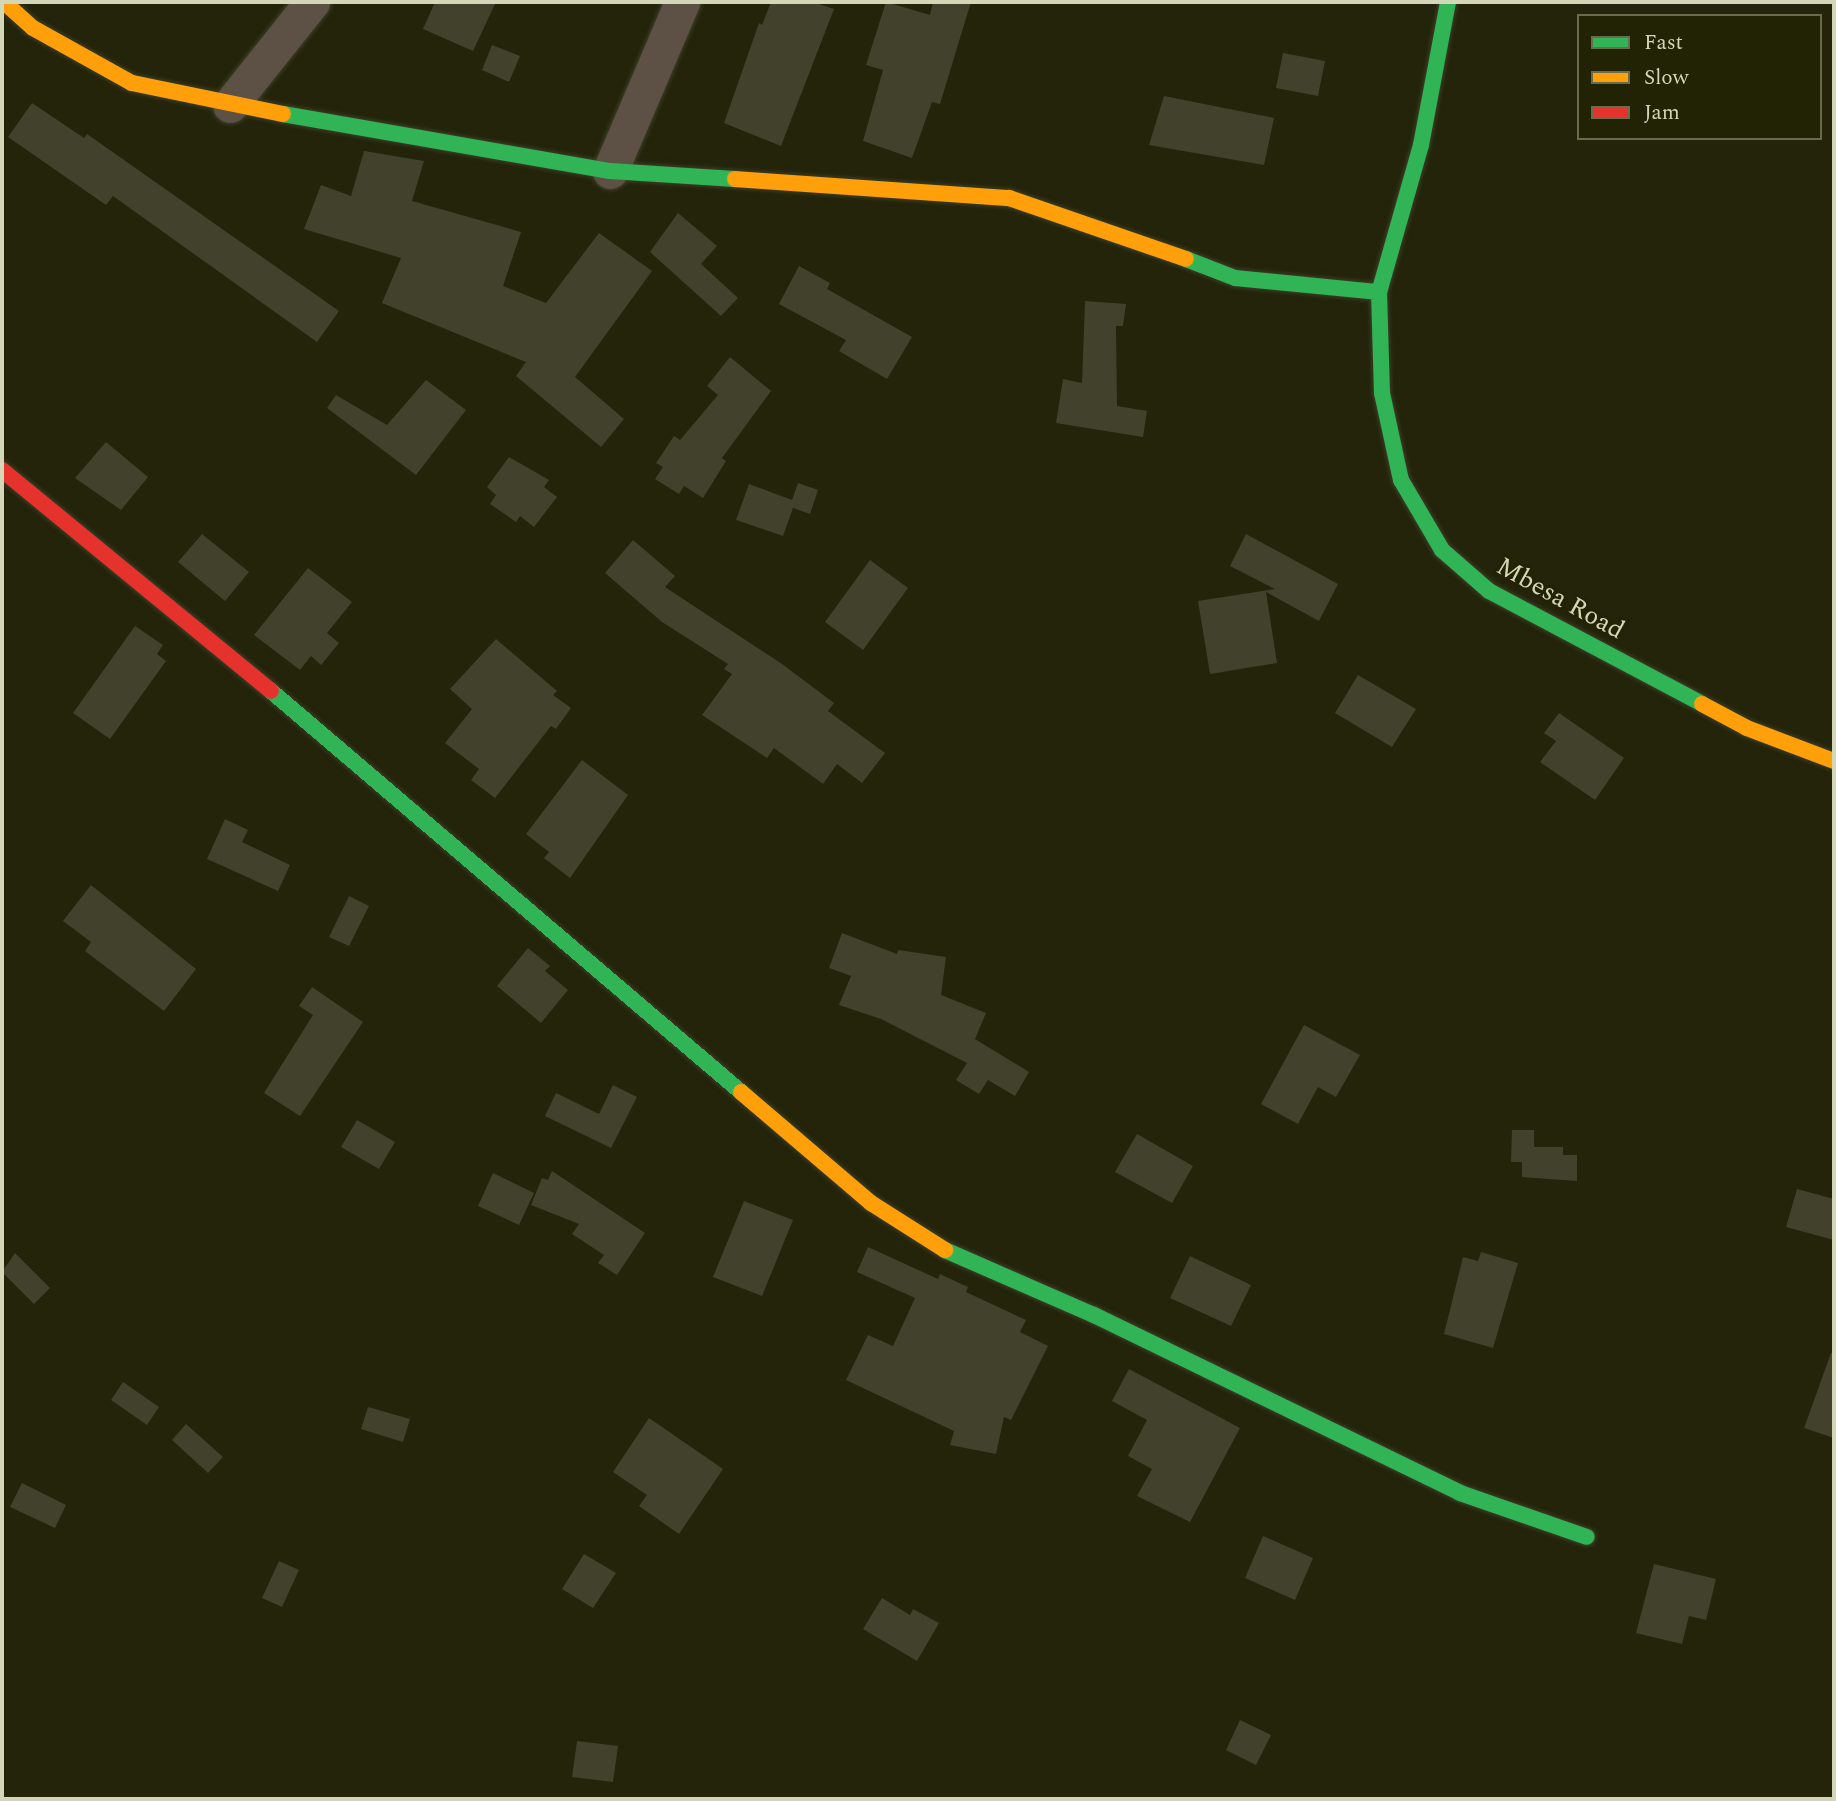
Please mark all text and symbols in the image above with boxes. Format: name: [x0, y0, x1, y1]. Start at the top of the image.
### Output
legend: [1577, 14, 1822, 140]
text: Fast: [1644, 27, 1683, 59]
text: Slow: [1644, 62, 1688, 94]
text: Jam: [1644, 97, 1680, 129]
street label: Mbesa Road: [1491, 551, 1629, 647]

